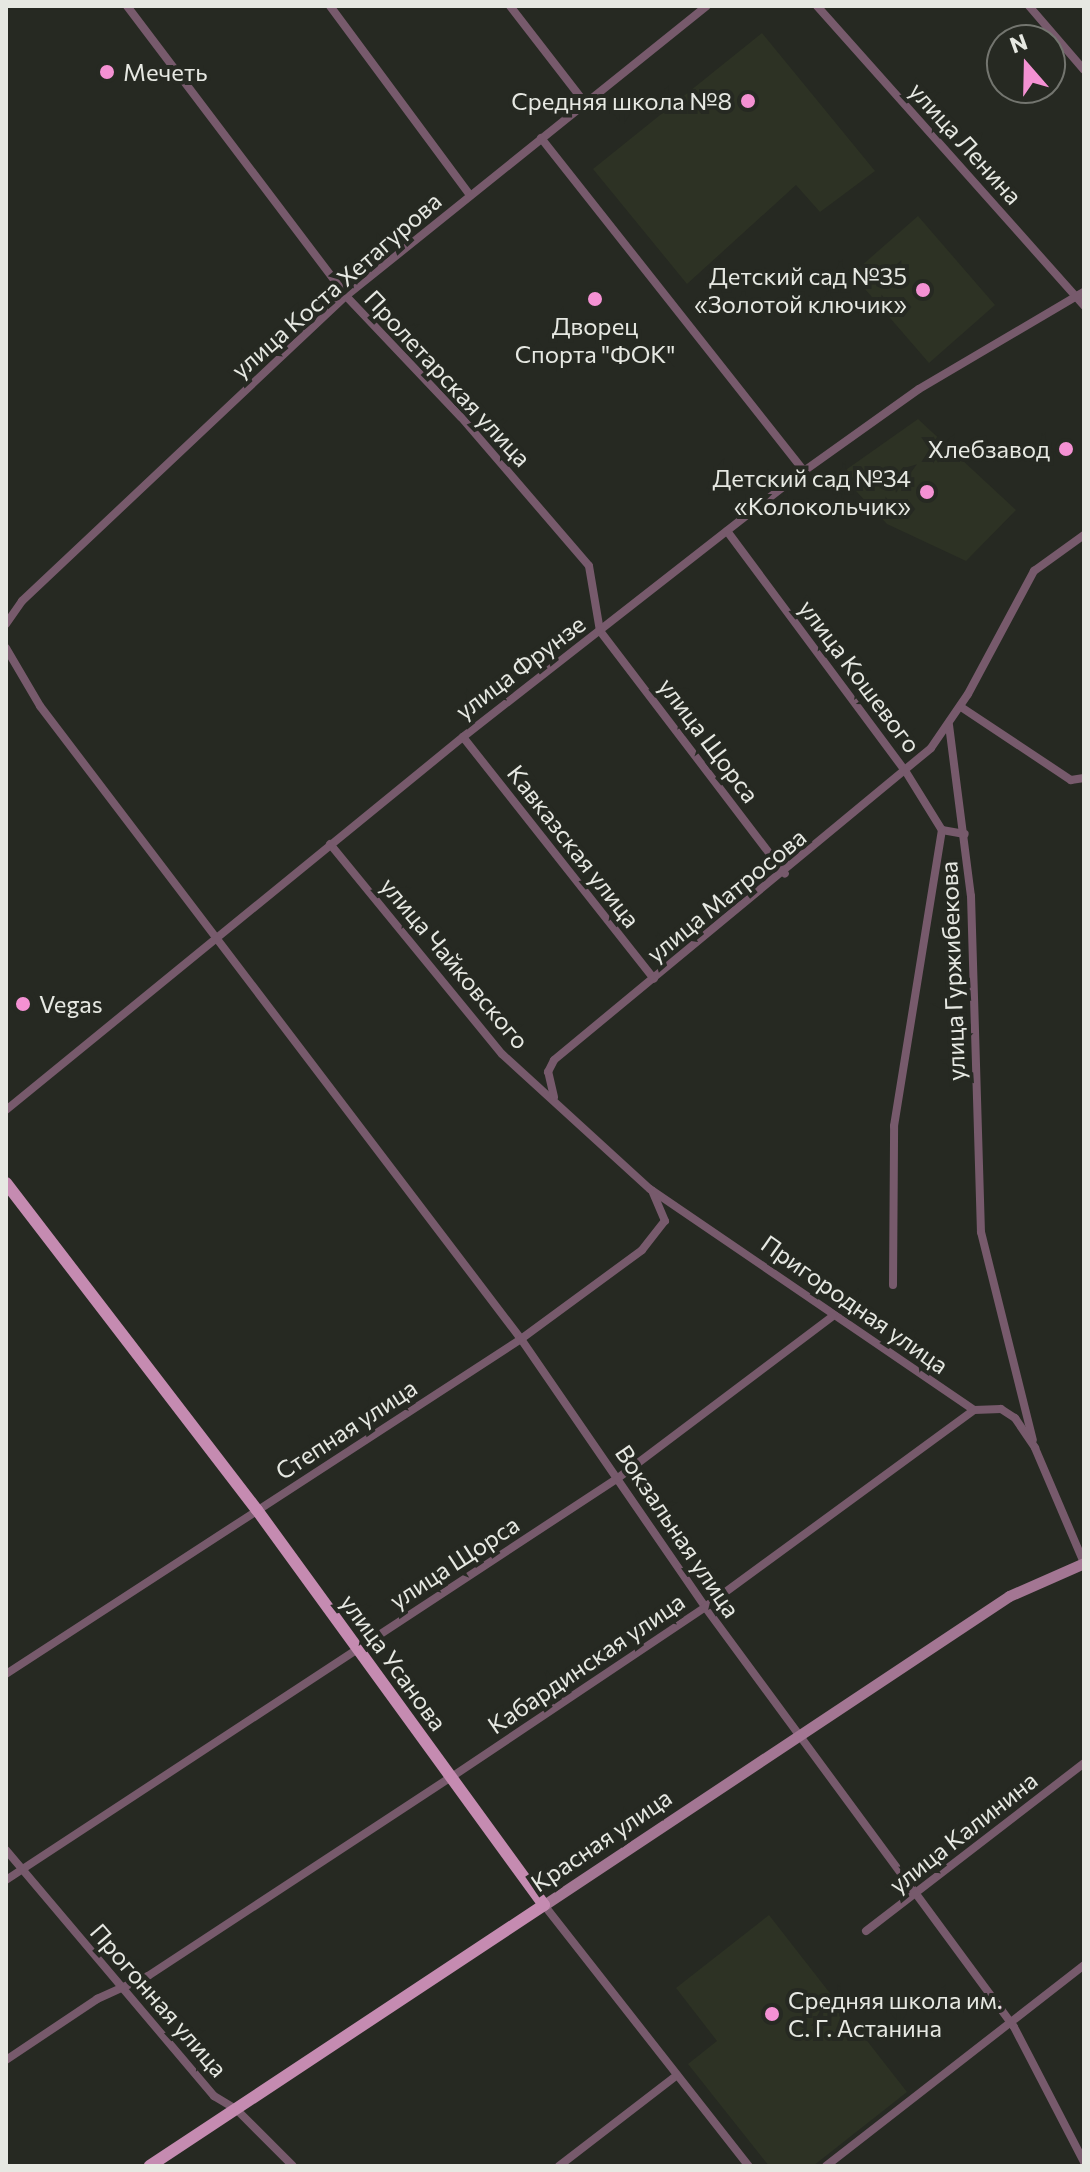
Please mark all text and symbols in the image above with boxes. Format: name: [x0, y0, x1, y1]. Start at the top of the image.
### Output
north arrow: [986, 24, 1066, 104]
text: N: [1006, 27, 1031, 58]
place label: Мечеть: [123, 58, 208, 86]
marker: Мечеть: [98, 63, 116, 81]
street label: улица Ленина: [904, 76, 1028, 210]
place label: Средняя школа №8: [511, 87, 732, 115]
marker: Средняя школа №8: [739, 92, 757, 110]
street label: улица Коста Хетагурова: [225, 186, 447, 384]
place label: Детский сад №35 «Золотой ключик»: [694, 262, 907, 318]
marker: Детский сад №35 «Золотой ключик»: [914, 281, 932, 299]
street label: Пролетарская улица: [359, 284, 537, 472]
marker: Дворец Спорта "ФОК": [586, 290, 604, 308]
place label: Дворец Спорта "ФОК": [515, 312, 675, 368]
place label: Хлебзавод: [928, 435, 1050, 463]
marker: Хлебзавод: [1057, 440, 1075, 458]
place label: Детский сад №34 «Колокольчик»: [712, 464, 911, 520]
marker: Детский сад №34 «Колокольчик»: [918, 483, 936, 501]
street label: улица Кошевого: [793, 594, 927, 758]
street label: улица Фрунзе: [450, 609, 590, 725]
street label: улица Щорса: [653, 672, 765, 808]
street label: Кавказская улица: [502, 759, 646, 933]
street label: улица Матросова: [641, 822, 811, 968]
street label: улица Гуржибекова: [934, 861, 970, 1081]
street label: улица Чайковского: [375, 871, 535, 1055]
place label: Vegas: [39, 990, 103, 1018]
marker: Vegas: [14, 995, 32, 1013]
street label: Пригородная улица: [756, 1229, 954, 1379]
street label: Степная улица: [270, 1373, 422, 1485]
street label: Вокзальная улица: [610, 1439, 746, 1623]
street label: улица Щорса: [384, 1509, 524, 1615]
street label: Кабардинская улица: [482, 1586, 690, 1740]
street label: улица Усанова: [335, 1588, 453, 1736]
street label: улица Калинина: [883, 1765, 1043, 1899]
street label: Красная улица: [525, 1782, 677, 1898]
street label: Прогонная улица: [85, 1917, 233, 2083]
place label: Средняя школа им. C. Г. Астанина: [788, 1986, 1002, 2042]
marker: Средняя школа им. C. Г. Астанина: [763, 2005, 781, 2023]

